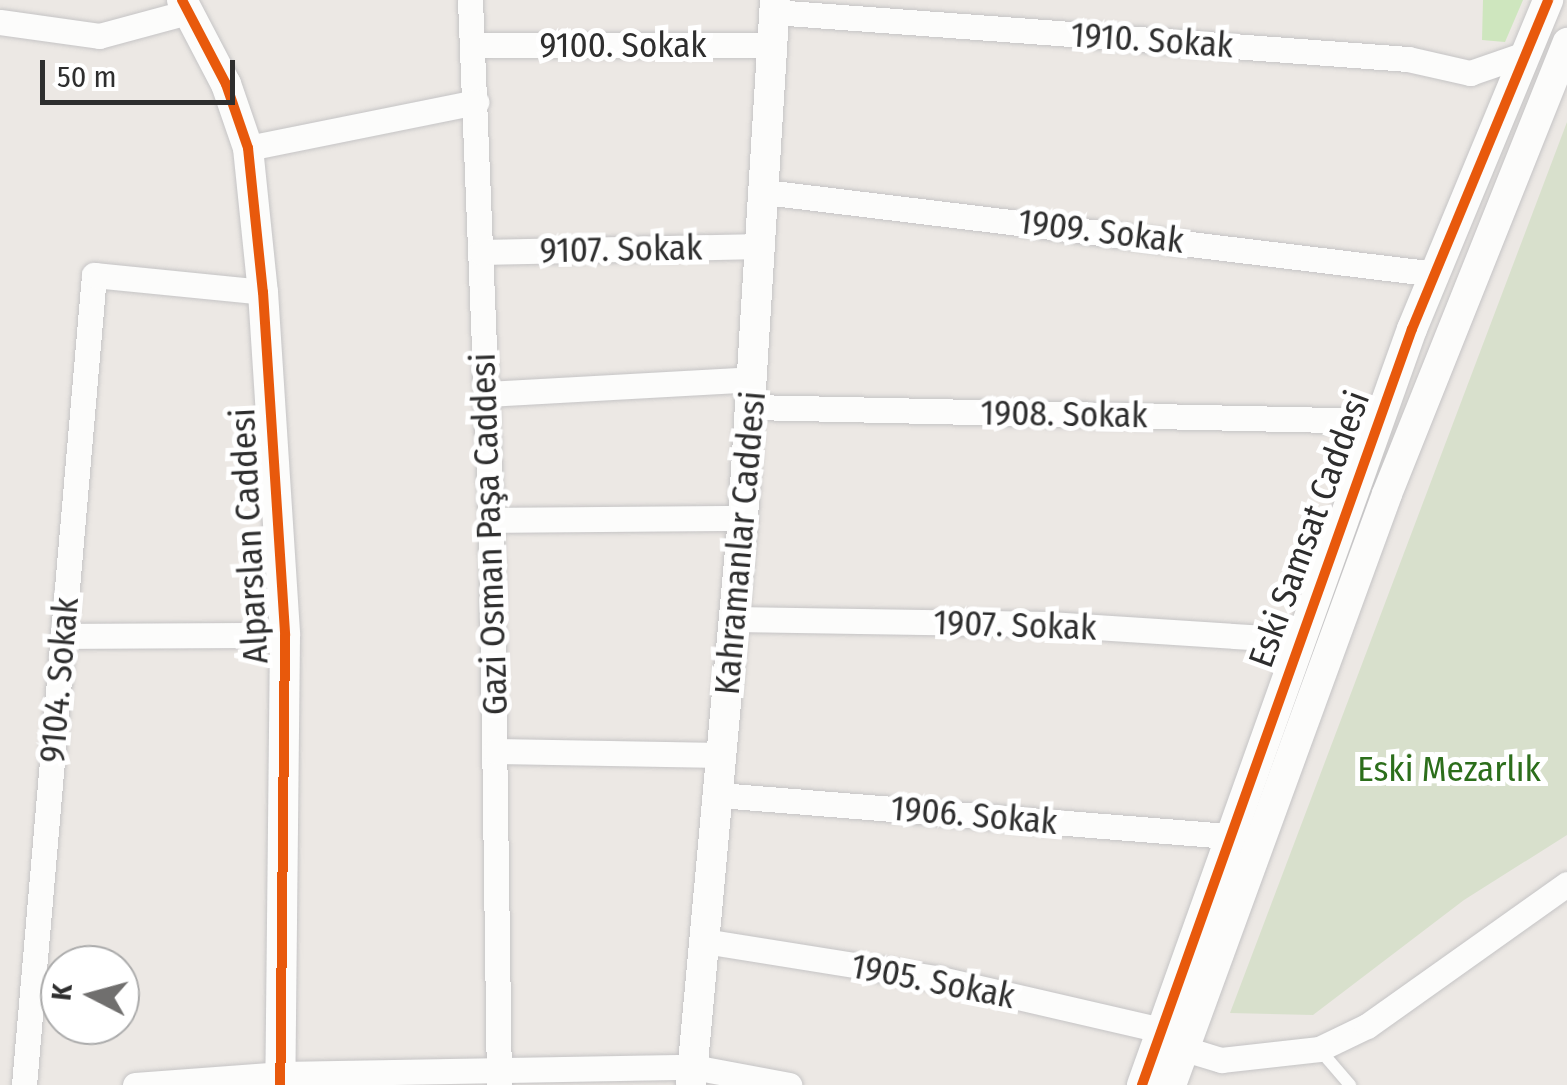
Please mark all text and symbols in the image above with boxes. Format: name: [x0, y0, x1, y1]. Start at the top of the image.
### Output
street label: 1910. Sokak: [1069, 13, 1235, 67]
street label: 9100. Sokak: [539, 24, 707, 66]
scale bar: [45, 40, 240, 102]
text: 50 m: [57, 59, 117, 95]
street label: 1909. Sokak: [1016, 200, 1186, 262]
street label: 9107. Sokak: [539, 227, 703, 271]
street label: Gazi Osman Paşa Caddesi: [462, 352, 516, 716]
street label: Eski Samsat Caddesi: [1240, 385, 1378, 673]
street label: Kahramanlar Caddesi: [706, 390, 774, 696]
street label: 1908. Sokak: [980, 392, 1148, 436]
street label: Alparslan Caddesi: [221, 407, 277, 665]
street label: 9104. Sokak: [31, 596, 87, 764]
street label: 1907. Sokak: [933, 601, 1097, 649]
park label: Eski Mezarlık: [1357, 748, 1541, 790]
street label: 1906. Sokak: [889, 787, 1059, 843]
north arrow: [40, 945, 140, 1045]
street label: 1905. Sokak: [848, 945, 1018, 1017]
text: K: [44, 982, 79, 1002]

